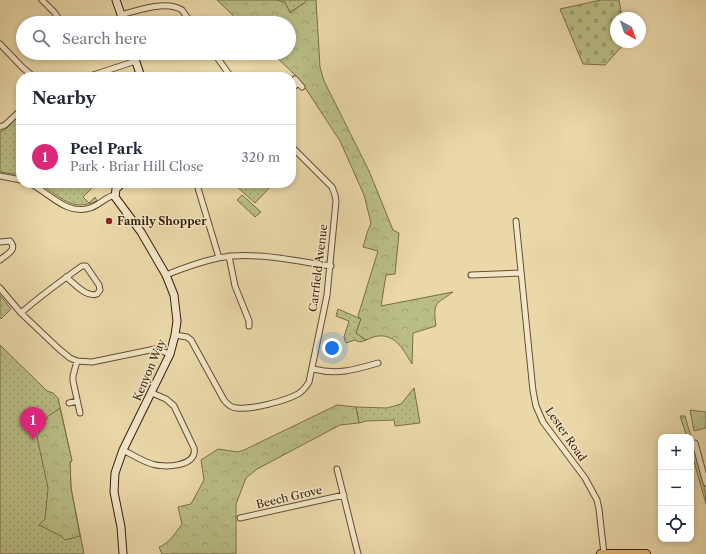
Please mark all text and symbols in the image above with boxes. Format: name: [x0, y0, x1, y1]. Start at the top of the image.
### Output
north arrow: [610, 12, 646, 48]
search box: [16, 16, 296, 60]
icon: search: [30, 27, 52, 49]
text: Search here: [62, 29, 147, 48]
text: Nearby: [32, 88, 96, 108]
text: Peel Park: [70, 139, 143, 158]
text: 1: [42, 149, 48, 165]
text: 320 m: [242, 149, 280, 165]
text: Park · Briar Hill Close: [70, 158, 204, 174]
place label: Family Shopper: [117, 214, 207, 228]
marker: Family Shopper: [104, 216, 114, 226]
street label: Carrfield Avenue: [306, 223, 330, 313]
street label: Kenyon Way: [130, 336, 169, 403]
your location: [322, 338, 342, 358]
street label: Lester Road: [542, 404, 590, 464]
pin: 1: [20, 407, 46, 440]
map controls: [658, 434, 694, 542]
button: +: [658, 434, 694, 470]
button: −: [658, 470, 694, 506]
street label: Beech Grove: [255, 483, 323, 511]
button: locate: [658, 506, 694, 542]

